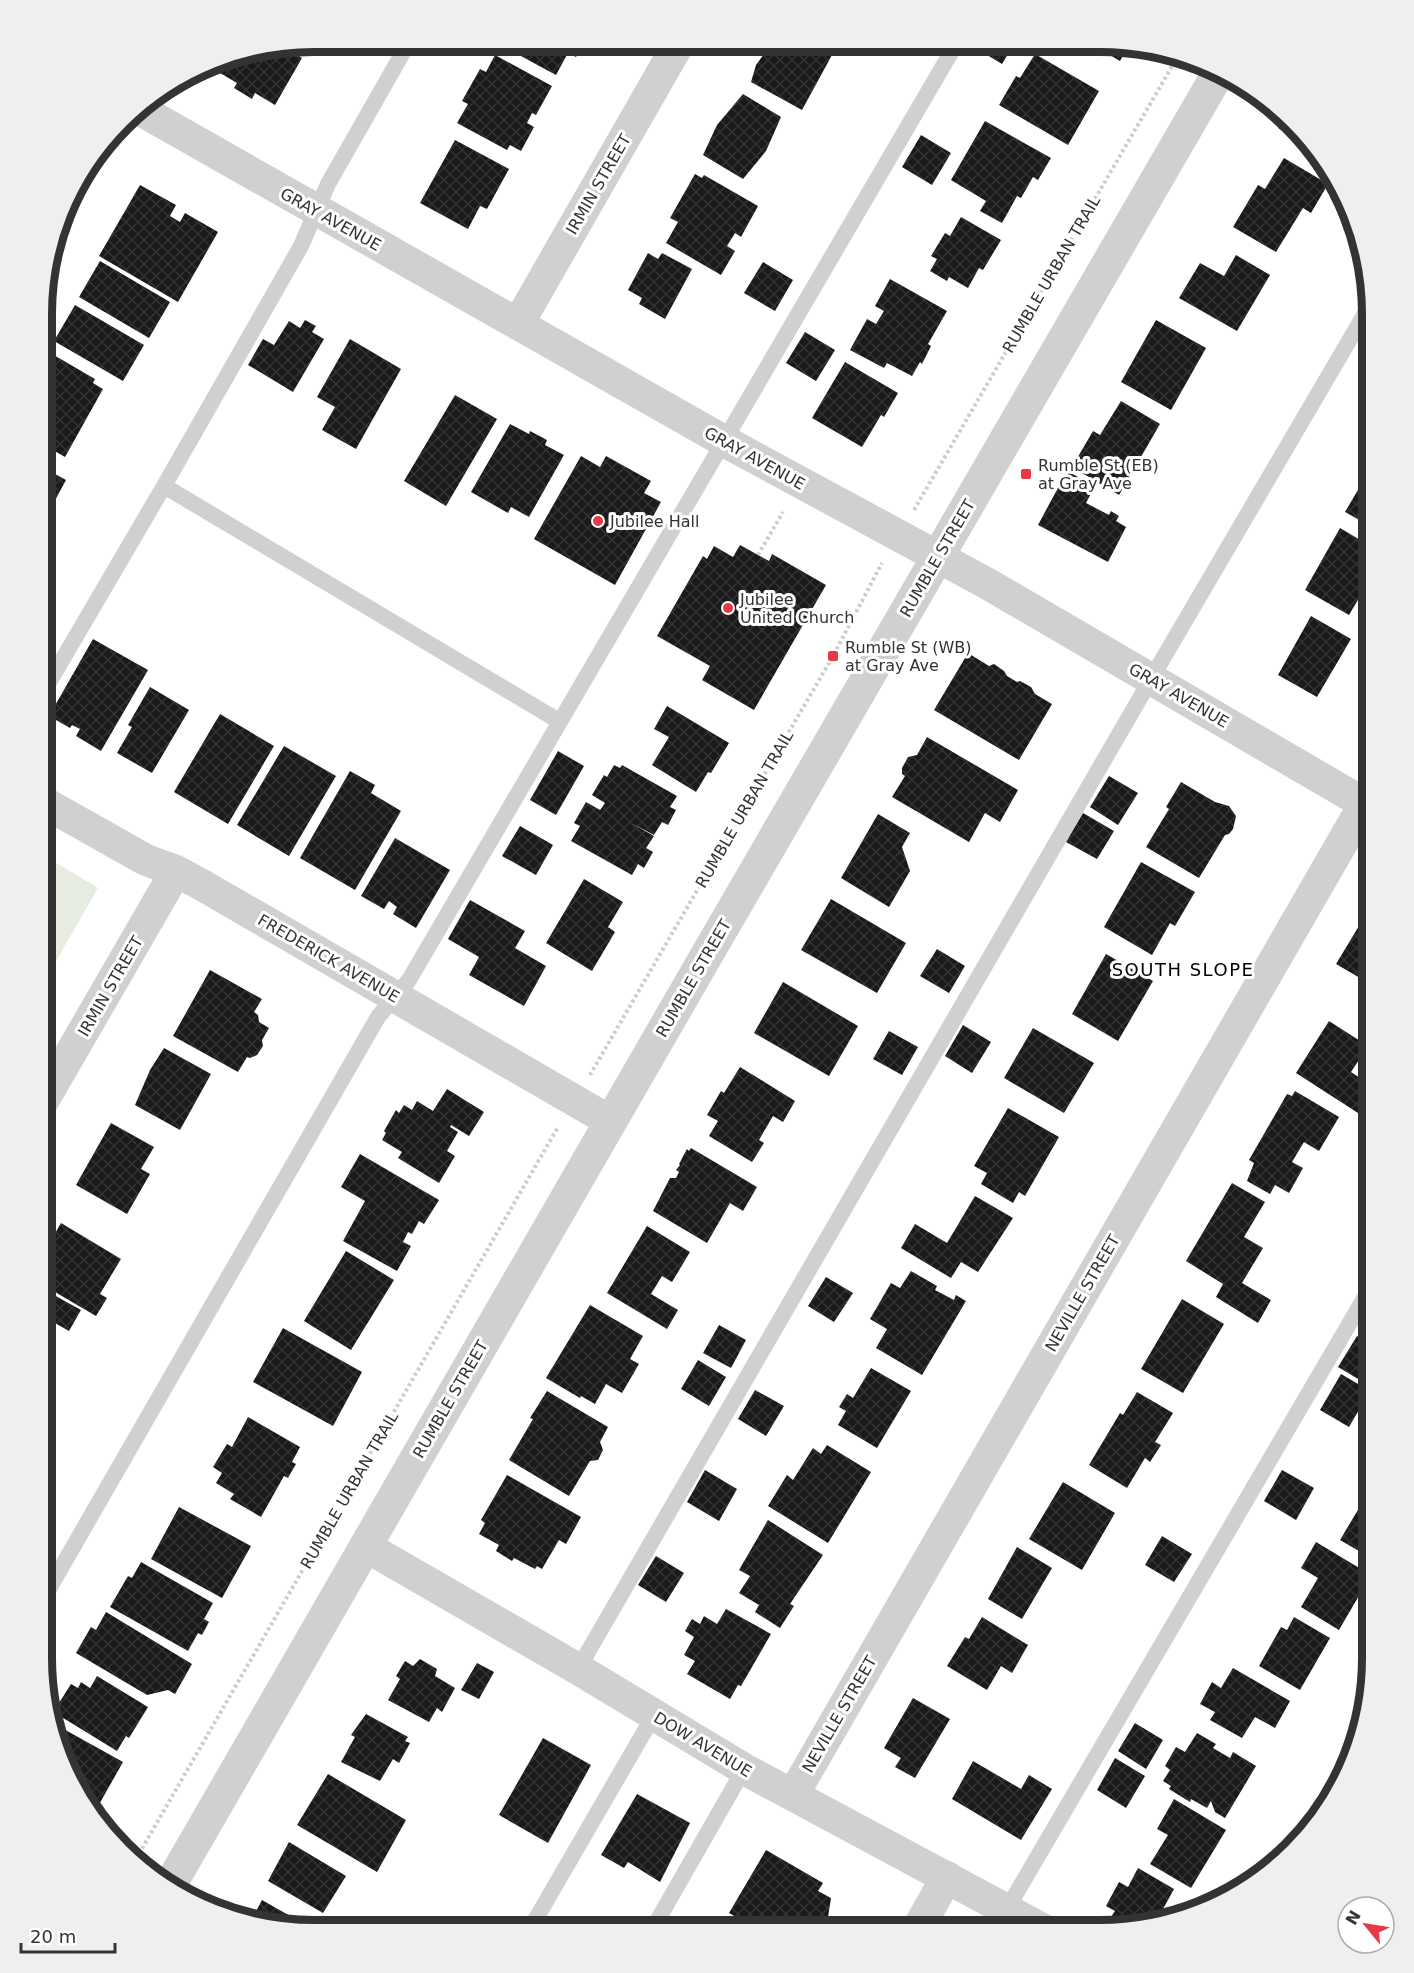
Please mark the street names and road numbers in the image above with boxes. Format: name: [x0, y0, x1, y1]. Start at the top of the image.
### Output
street label: IRMIN STREET: [562, 131, 635, 238]
street label: GRAY AVENUE: [277, 184, 384, 255]
street label: RUMBLE URBAN TRAIL: [999, 192, 1104, 356]
street label: GRAY AVENUE: [701, 423, 808, 494]
street label: RUMBLE STREET: [896, 496, 979, 620]
street label: GRAY AVENUE: [1125, 659, 1232, 732]
street label: RUMBLE URBAN TRAIL: [692, 727, 797, 891]
street label: FREDERICK AVENUE: [255, 910, 403, 1007]
street label: RUMBLE STREET: [652, 916, 735, 1040]
street label: IRMIN STREET: [74, 933, 147, 1040]
street label: NEVILLE STREET: [1041, 1231, 1124, 1355]
street label: RUMBLE STREET: [409, 1337, 492, 1461]
street label: RUMBLE URBAN TRAIL: [297, 1408, 402, 1572]
street label: NEVILLE STREET: [798, 1652, 881, 1776]
street label: DOW AVENUE: [650, 1708, 755, 1781]

